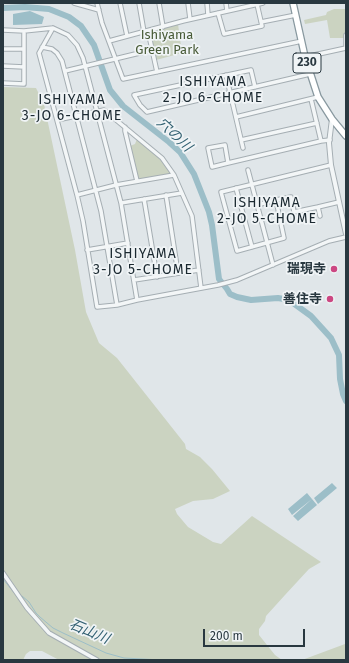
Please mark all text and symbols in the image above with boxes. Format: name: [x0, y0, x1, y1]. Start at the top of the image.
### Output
park label: Ishiyama Green Park: [135, 27, 199, 58]
road number: 230: [293, 53, 321, 73]
district label: ISHIYAMA 2-JO 6-CHOME: [163, 74, 263, 106]
district label: ISHIYAMA 3-JO 6-CHOME: [22, 92, 122, 124]
water label: 穴の川: [153, 115, 195, 155]
district label: ISHIYAMA 2-JO 5-CHOME: [217, 195, 317, 228]
district label: ISHIYAMA 3-JO 5-CHOME: [93, 246, 193, 278]
place label: 瑞現寺: [287, 261, 326, 277]
marker: 瑞現寺: [329, 264, 339, 274]
place label: 善住寺: [283, 291, 322, 307]
marker: 善住寺: [325, 294, 335, 304]
water label: 石山川: [66, 616, 112, 648]
scale bar: [205, 621, 307, 647]
text: 200 m: [210, 629, 243, 643]

